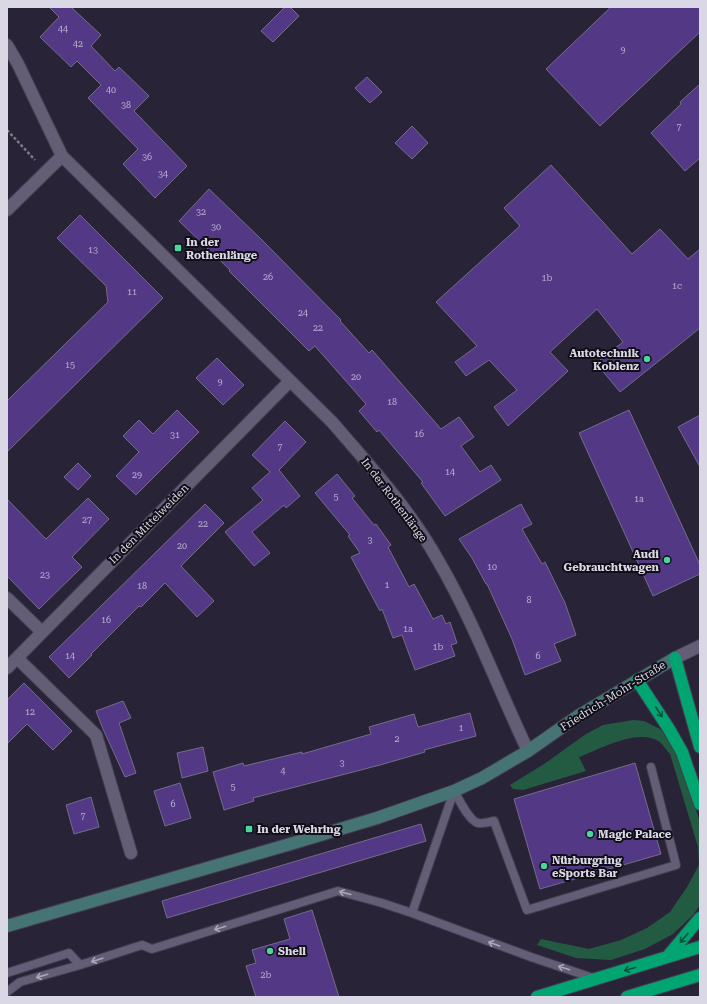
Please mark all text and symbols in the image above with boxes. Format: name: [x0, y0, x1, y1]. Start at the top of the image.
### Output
house number: 44: [58, 24, 68, 34]
house number: 42: [73, 39, 83, 49]
house number: 9: [620, 45, 626, 55]
house number: 40: [106, 85, 116, 95]
house number: 38: [121, 100, 131, 110]
house number: 7: [676, 122, 682, 132]
house number: 36: [142, 152, 152, 162]
house number: 34: [158, 169, 168, 179]
house number: 32: [196, 207, 206, 217]
house number: 30: [211, 222, 221, 232]
place label: In der Rothenlänge: [186, 236, 258, 262]
marker: In der Rothenlänge: [173, 243, 183, 253]
house number: 13: [88, 245, 98, 255]
house number: 26: [263, 272, 273, 282]
house number: 1b: [542, 273, 553, 283]
house number: 1c: [672, 281, 682, 291]
house number: 11: [127, 287, 137, 297]
house number: 24: [298, 308, 308, 318]
house number: 22: [313, 323, 323, 333]
place label: Autotechnik Koblenz: [569, 347, 639, 373]
marker: Autotechnik Koblenz: [642, 354, 652, 364]
house number: 15: [65, 360, 75, 370]
house number: 20: [351, 372, 361, 382]
house number: 9: [217, 377, 223, 387]
house number: 18: [387, 397, 397, 407]
house number: 16: [414, 429, 424, 439]
house number: 31: [170, 430, 180, 440]
house number: 7: [277, 442, 283, 452]
street label: In der Rothenlänge: [358, 456, 430, 544]
house number: 14: [445, 467, 455, 477]
house number: 29: [132, 470, 142, 480]
street label: In den Mittelweiden: [107, 482, 191, 566]
house number: 5: [333, 492, 339, 502]
house number: 1a: [634, 494, 644, 504]
house number: 27: [82, 515, 92, 525]
house number: 22: [198, 519, 208, 529]
house number: 3: [367, 535, 373, 545]
house number: 20: [177, 541, 187, 551]
place label: Audi Gebrauchtwagen: [564, 548, 660, 574]
marker: Audi Gebrauchtwagen: [662, 555, 672, 565]
house number: 10: [487, 562, 497, 572]
house number: 23: [40, 570, 50, 580]
house number: 1: [384, 580, 390, 590]
house number: 18: [137, 581, 147, 591]
house number: 8: [526, 595, 532, 605]
house number: 16: [101, 615, 111, 625]
house number: 1a: [403, 624, 413, 634]
house number: 1b: [433, 642, 444, 652]
house number: 14: [65, 651, 75, 661]
house number: 6: [535, 651, 541, 661]
street label: Friedrich-Mohr-Straße: [558, 658, 668, 734]
house number: 12: [25, 707, 35, 717]
one-way arrow: [655, 707, 663, 718]
house number: 1: [458, 723, 464, 733]
house number: 2: [394, 734, 400, 744]
house number: 3: [339, 758, 345, 768]
house number: 4: [280, 766, 286, 776]
house number: 5: [230, 782, 236, 792]
house number: 6: [170, 799, 176, 809]
house number: 7: [80, 811, 86, 821]
place label: In der Wehring: [257, 823, 341, 836]
marker: In der Wehring: [244, 824, 254, 834]
place label: Magic Palace: [598, 828, 672, 841]
marker: Magic Palace: [585, 829, 595, 839]
place label: Nürburgring eSports Bar: [552, 854, 622, 880]
marker: Nürburgring eSports Bar: [539, 861, 549, 871]
one-way arrow: [338, 889, 351, 896]
one-way arrow: [214, 925, 227, 932]
one-way arrow: [680, 933, 689, 943]
one-way arrow: [489, 939, 501, 947]
place label: Shell: [278, 945, 306, 958]
marker: Shell: [265, 946, 275, 956]
one-way arrow: [92, 956, 104, 964]
one-way arrow: [557, 964, 570, 971]
one-way arrow: [624, 966, 637, 973]
house number: 2b: [261, 970, 272, 980]
one-way arrow: [36, 973, 49, 980]

